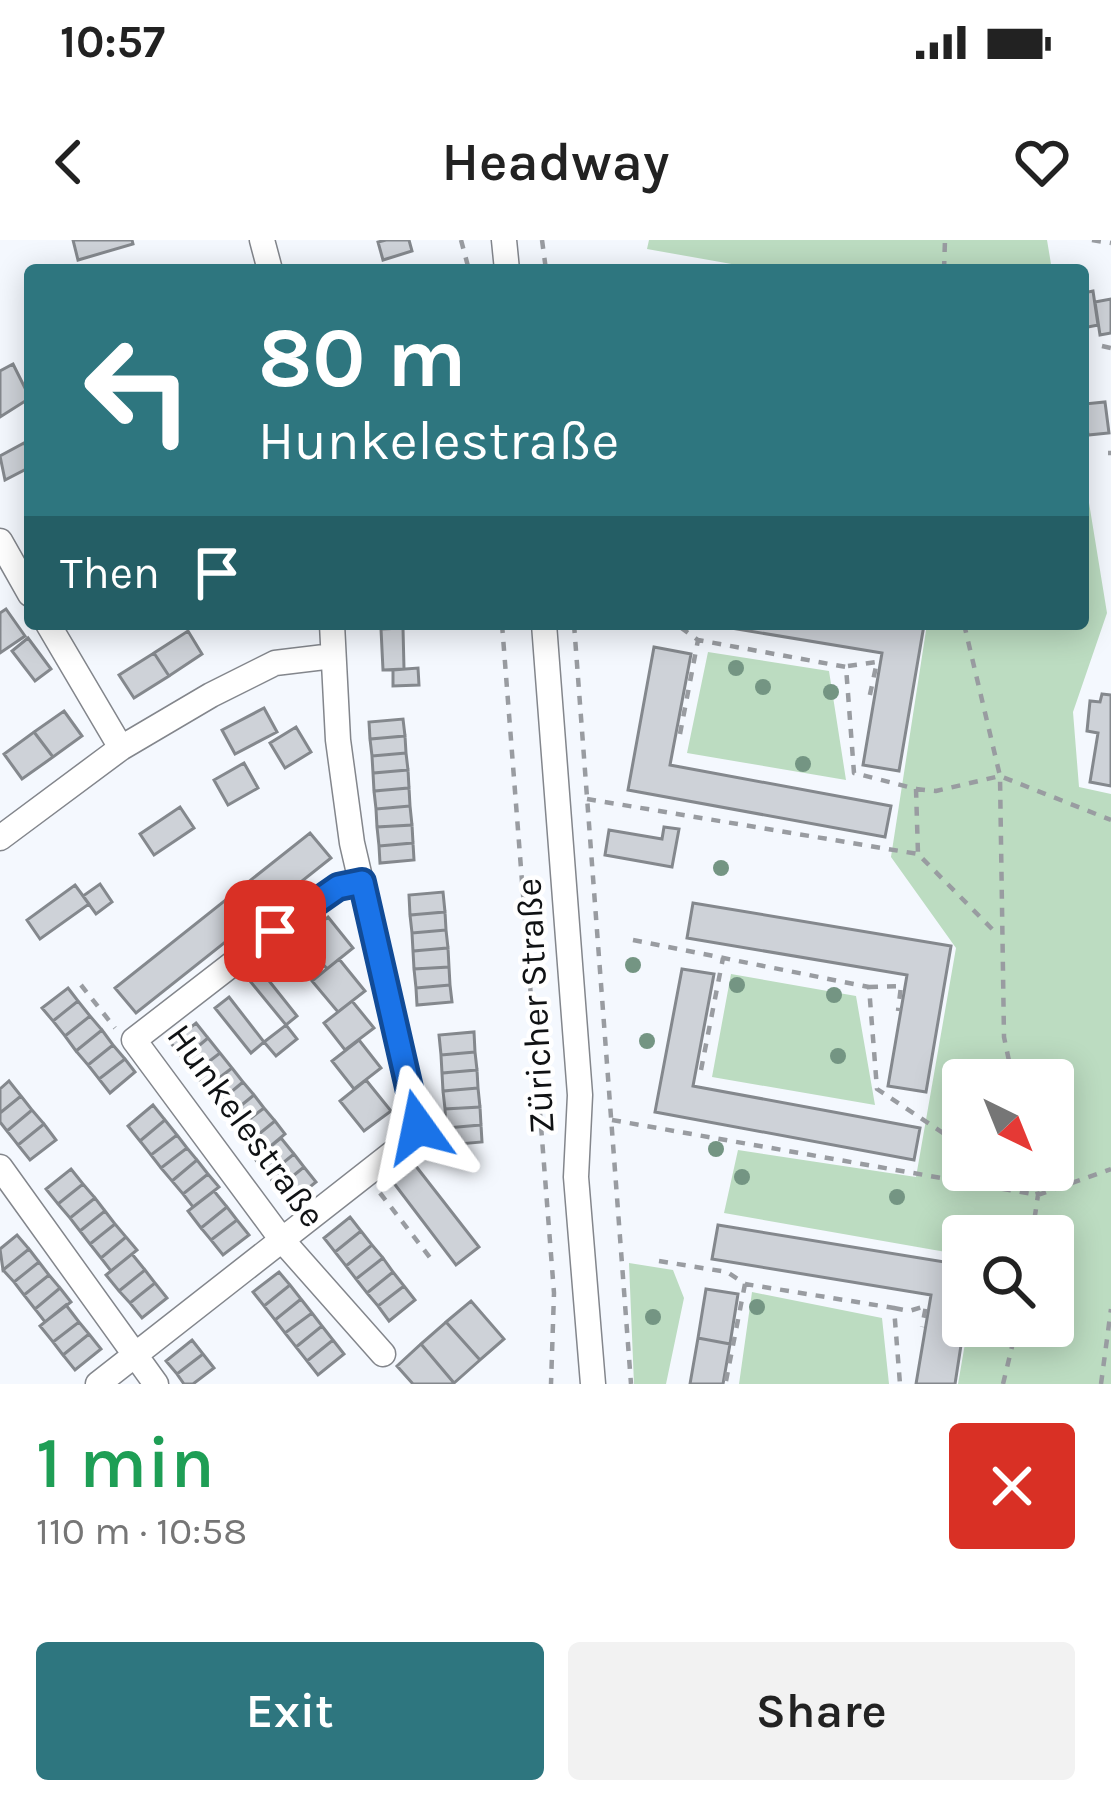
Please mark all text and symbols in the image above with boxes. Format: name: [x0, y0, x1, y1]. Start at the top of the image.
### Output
text: 10:57: [60, 16, 165, 68]
icon: back: [36, 129, 102, 195]
icon: heart: [1009, 129, 1075, 195]
text: Headway: [442, 130, 669, 194]
text: 80 m: [258, 309, 466, 407]
icon: left: [60, 312, 216, 468]
text: Hunkelestraße: [258, 409, 619, 473]
icon: arrive: [184, 540, 250, 606]
text: Then: [60, 547, 160, 599]
street label: Züricher Straße: [507, 877, 563, 1135]
pin: [224, 880, 326, 982]
icon: arrive: [242, 898, 308, 964]
street label: Hunkelestraße: [158, 1016, 334, 1235]
north arrow: [942, 1059, 1074, 1191]
map controls: [942, 1059, 1074, 1347]
position arrow: [355, 1064, 481, 1190]
button: search: [942, 1215, 1074, 1347]
text: 1 min: [36, 1421, 215, 1505]
button: close: [949, 1423, 1075, 1549]
text: 110 m · 10:58: [36, 1508, 247, 1554]
button: Exit: [36, 1642, 544, 1780]
button: Share: [568, 1642, 1075, 1780]

